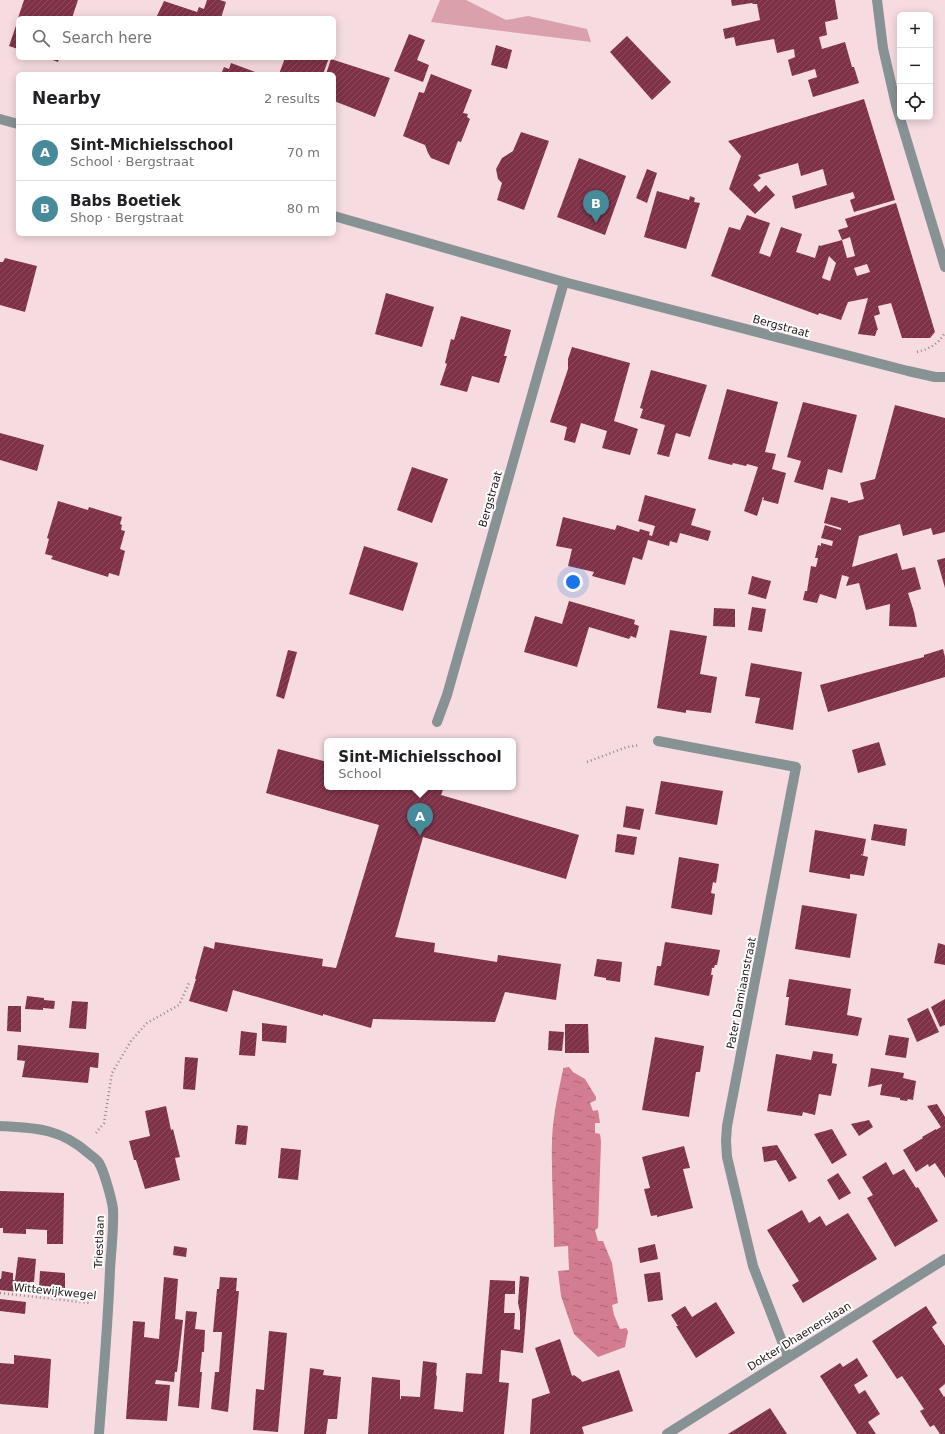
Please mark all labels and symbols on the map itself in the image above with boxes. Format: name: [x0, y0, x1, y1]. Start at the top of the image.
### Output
pin: B: [583, 190, 609, 223]
street label: Bergstraat: [751, 313, 811, 340]
street label: Bergstraat: [476, 469, 505, 529]
your location: [563, 572, 583, 592]
pin: A: [407, 803, 433, 836]
street label: Pater Damiaanstraat: [724, 935, 759, 1050]
street label: Triestlaan: [92, 1215, 107, 1270]
street label: Wittewijkwegel: [13, 1281, 97, 1302]
street label: Dokter Dhaenenslaan: [745, 1299, 853, 1374]

